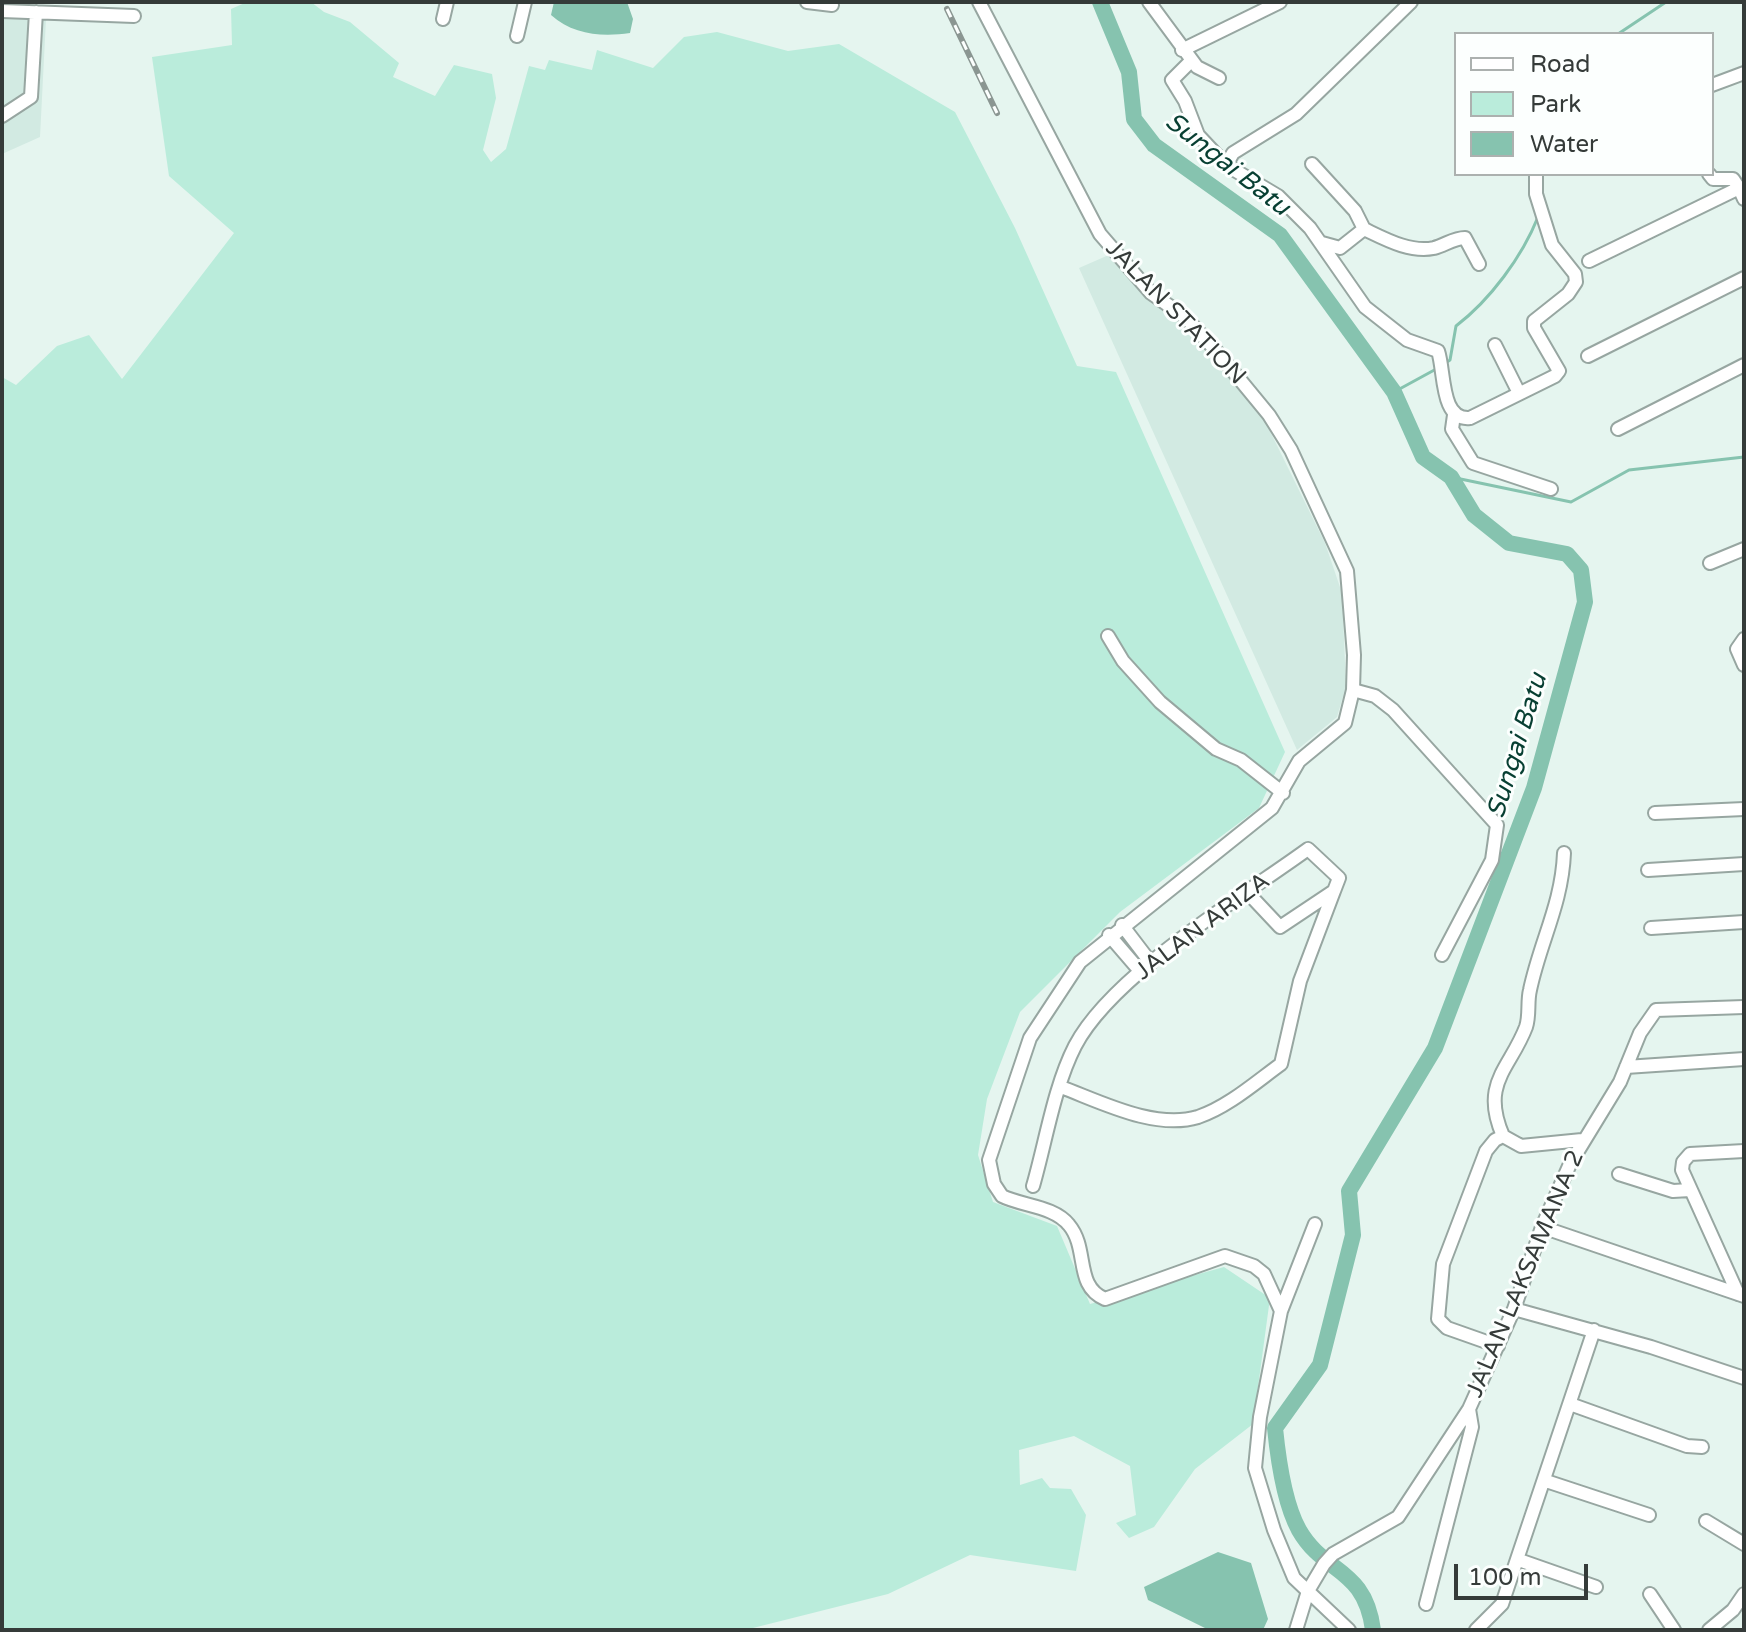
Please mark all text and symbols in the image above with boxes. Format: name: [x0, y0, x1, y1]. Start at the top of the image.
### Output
legend: [1454, 32, 1714, 176]
text: Road: [1530, 50, 1590, 79]
text: Park: [1530, 90, 1581, 119]
water label: Sungai Batu: [1158, 107, 1296, 223]
text: Water: [1530, 130, 1598, 159]
street label: JALAN STATION: [1099, 235, 1251, 391]
water label: Sungai Batu: [1481, 670, 1555, 822]
street label: JALAN ARIZA: [1130, 867, 1276, 987]
street label: JALAN LAKSAMANA 2: [1461, 1146, 1591, 1402]
scale bar: [1458, 1548, 1592, 1598]
text: 100 m: [1468, 1563, 1542, 1592]

